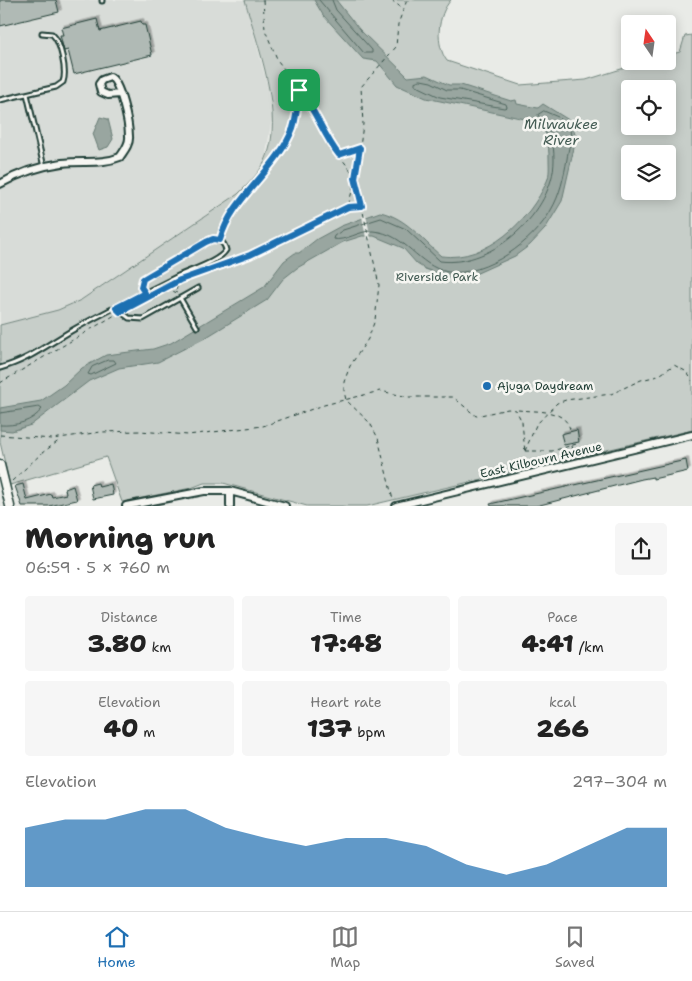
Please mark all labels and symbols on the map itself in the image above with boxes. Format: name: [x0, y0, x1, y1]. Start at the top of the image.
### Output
north arrow: [621, 15, 676, 70]
pin: [278, 69, 320, 111]
water label: Milwaukee River: [524, 115, 598, 149]
park label: Riverside Park: [396, 269, 478, 285]
place label: Ajuga Daydream: [497, 378, 593, 394]
marker: Ajuga Daydream: [481, 380, 493, 392]
street label: East Kilbourn Avenue: [479, 438, 604, 482]

